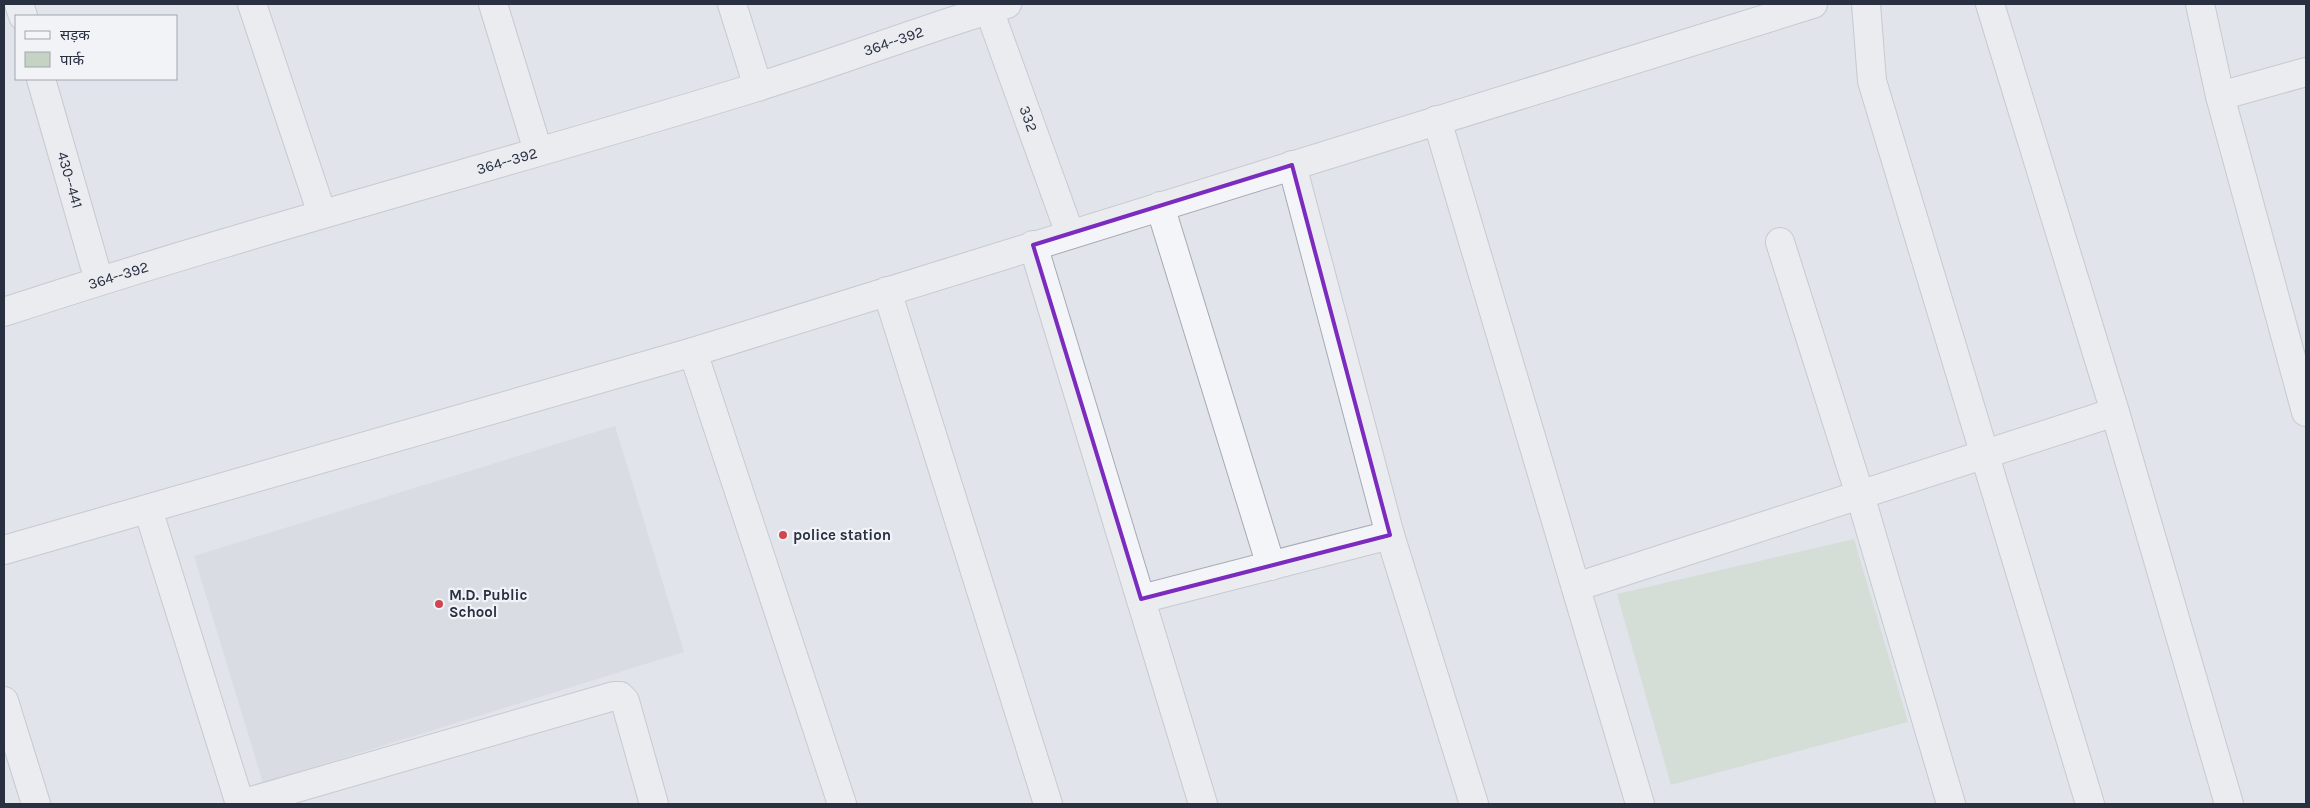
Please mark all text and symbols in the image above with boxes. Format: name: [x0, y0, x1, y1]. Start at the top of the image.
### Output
legend: [15, 15, 178, 80]
street label: 364--392: [861, 22, 926, 60]
text: सड़क: [60, 26, 90, 44]
text: पार्क: [60, 51, 84, 69]
street label: 332: [1015, 103, 1041, 134]
street label: 364--392: [474, 144, 539, 178]
street label: 430--441: [53, 149, 87, 210]
street label: 364--392: [86, 258, 151, 293]
place label: police station: [793, 526, 891, 544]
marker: police station: [777, 529, 789, 541]
place label: M.D. Public School: [449, 586, 527, 621]
marker: M.D. Public School: [433, 598, 445, 610]

